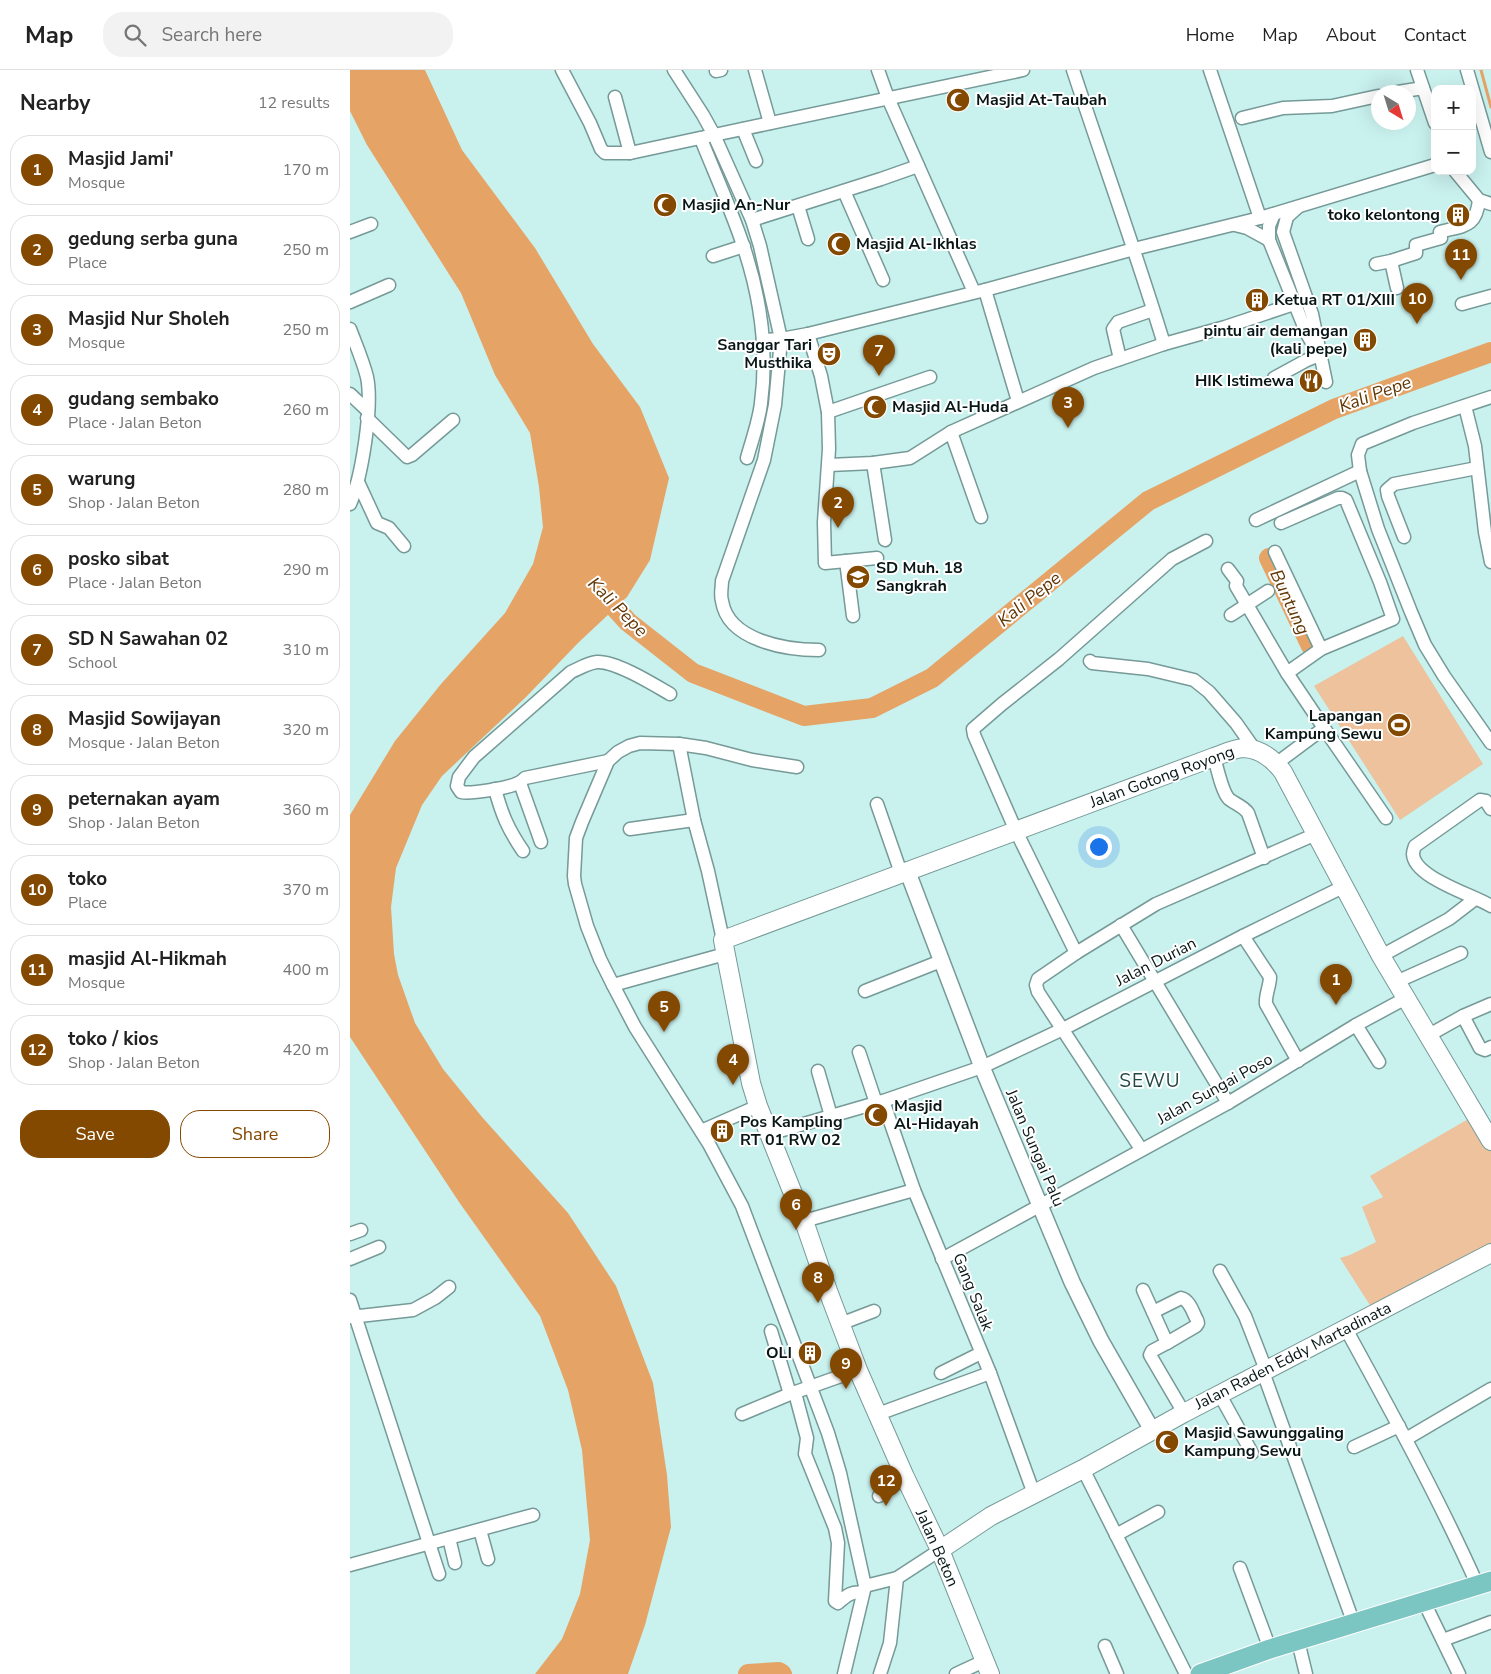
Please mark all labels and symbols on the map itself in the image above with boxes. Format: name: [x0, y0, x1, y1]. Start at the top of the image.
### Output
north arrow: [1371, 85, 1416, 130]
mosque icon: Masjid At-Taubah: [945, 87, 971, 113]
place label: Masjid At-Taubah: [976, 89, 1107, 111]
mosque icon: Masjid An-Nur: [652, 192, 678, 218]
place label: Masjid An-Nur: [682, 194, 791, 216]
building icon: toko kelontong: [1445, 202, 1471, 228]
place label: toko kelontong: [1328, 204, 1440, 226]
mosque icon: Masjid Al-Ikhlas: [826, 231, 852, 257]
place label: Masjid Al-Ikhlas: [856, 233, 977, 255]
pin: 11: [1445, 239, 1477, 280]
pin: 10: [1401, 283, 1433, 324]
building icon: Ketua RT 01/XIII: [1244, 287, 1270, 313]
place label: Ketua RT 01/XIII: [1274, 289, 1395, 311]
place label: pintu air demangan (kali pepe): [1204, 320, 1348, 360]
building icon: pintu air demangan (kali pepe): [1352, 327, 1378, 353]
place label: Sanggar Tari Musthika: [717, 334, 812, 374]
pin: 7: [863, 335, 895, 376]
theatre icon: Sanggar Tari Musthika: [816, 341, 842, 367]
restaurant icon: HIK Istimewa: [1298, 368, 1324, 394]
place label: HIK Istimewa: [1195, 370, 1294, 392]
water label: Kali Pepe: [1335, 370, 1415, 418]
pin: 3: [1052, 387, 1084, 428]
mosque icon: Masjid Al-Huda: [862, 394, 888, 420]
place label: Masjid Al-Huda: [892, 396, 1008, 418]
pin: 2: [822, 487, 854, 528]
place label: SD Muh. 18 Sangkrah: [876, 557, 963, 597]
school or university icon: SD Muh. 18 Sangkrah: [845, 564, 871, 590]
water label: Buntung: [1264, 565, 1316, 639]
water label: Kali Pepe: [992, 566, 1066, 632]
water label: Kali Pepe: [583, 572, 653, 642]
place label: Lapangan Kampung Sewu: [1265, 705, 1382, 745]
sports icon: Lapangan Kampung Sewu: [1386, 712, 1412, 738]
street label: Jalan Gotong Royong: [1086, 741, 1237, 814]
your location: [1086, 834, 1112, 860]
street label: Jalan Durian: [1111, 932, 1200, 992]
pin: 1: [1320, 964, 1352, 1005]
pin: 5: [648, 991, 680, 1032]
pin: 4: [717, 1044, 749, 1085]
street label: Jalan Sungai Poso: [1152, 1048, 1277, 1130]
district label: SEWU: [1119, 1068, 1181, 1094]
street label: Jalan Sungai Palu: [1000, 1085, 1070, 1210]
place label: Masjid Al-Hidayah: [894, 1095, 979, 1135]
mosque icon: Masjid Al-Hidayah: [863, 1102, 889, 1128]
place label: Pos Kampling RT 01 RW 02: [740, 1111, 843, 1151]
building icon: Pos Kampling RT 01 RW 02: [709, 1118, 735, 1144]
pin: 6: [780, 1189, 812, 1230]
street label: Gang Salak: [947, 1250, 999, 1335]
pin: 8: [802, 1262, 834, 1303]
street label: Jalan Raden Eddy Martadinata: [1190, 1297, 1395, 1416]
building icon: OLI: [797, 1340, 823, 1366]
place label: OLI: [766, 1342, 792, 1364]
pin: 9: [830, 1348, 862, 1389]
place label: Masjid Sawunggaling Kampung Sewu: [1184, 1422, 1344, 1462]
mosque icon: Masjid Sawunggaling Kampung Sewu: [1154, 1429, 1180, 1455]
pin: 12: [870, 1465, 902, 1506]
street label: Jalan Beton: [910, 1505, 964, 1590]

